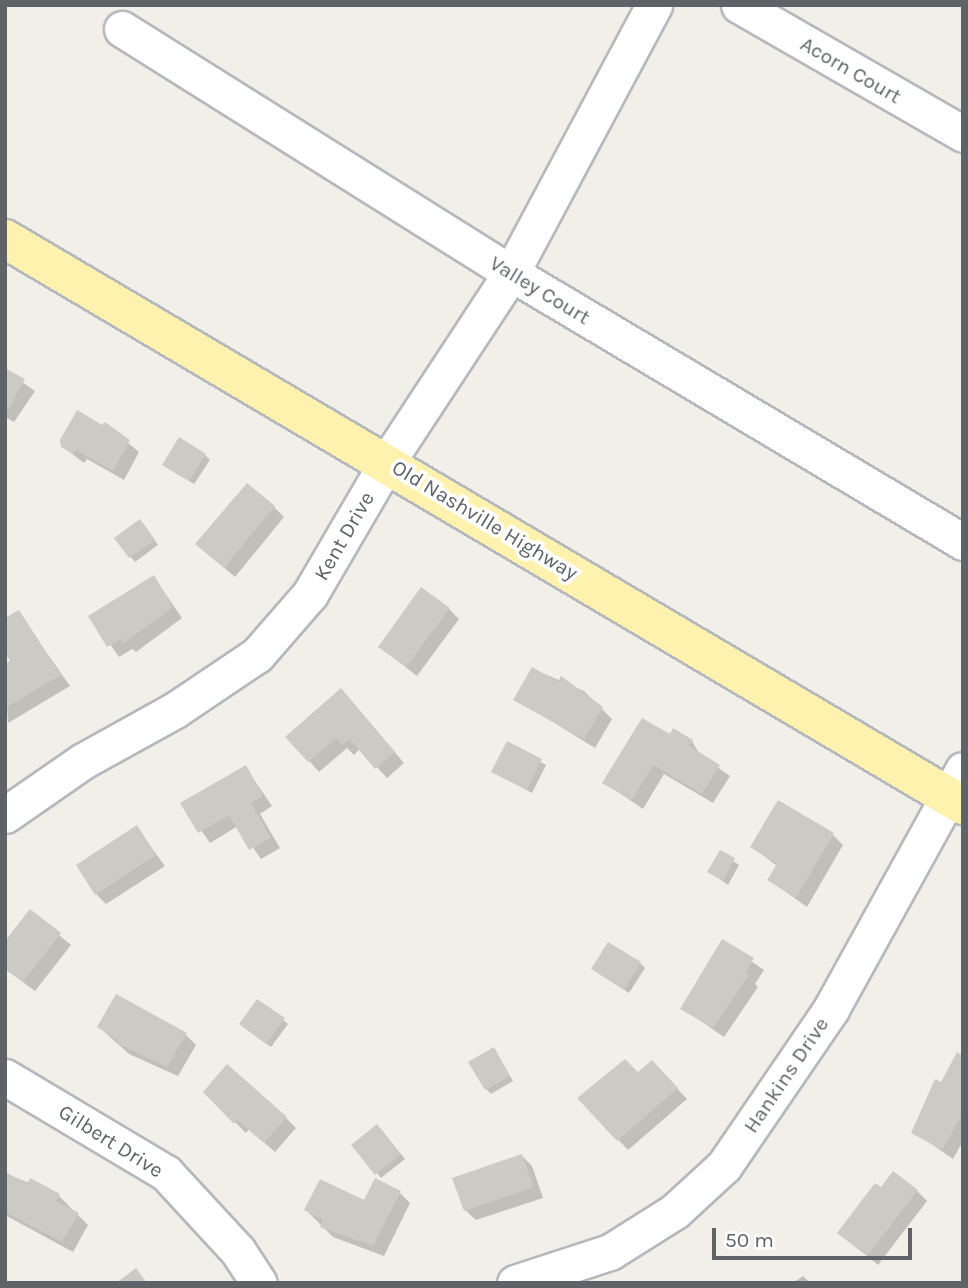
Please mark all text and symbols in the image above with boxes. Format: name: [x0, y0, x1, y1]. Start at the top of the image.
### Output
street label: Acorn Court: [796, 31, 906, 109]
street label: Valley Court: [485, 250, 595, 330]
street label: Old Nashville Highway: [388, 455, 582, 585]
street label: Kent Drive: [309, 487, 379, 585]
street label: Hankins Drive: [738, 1012, 834, 1138]
street label: Gilbert Drive: [54, 1099, 168, 1183]
scale bar: [716, 1214, 916, 1258]
text: 50 m: [725, 1228, 774, 1252]

